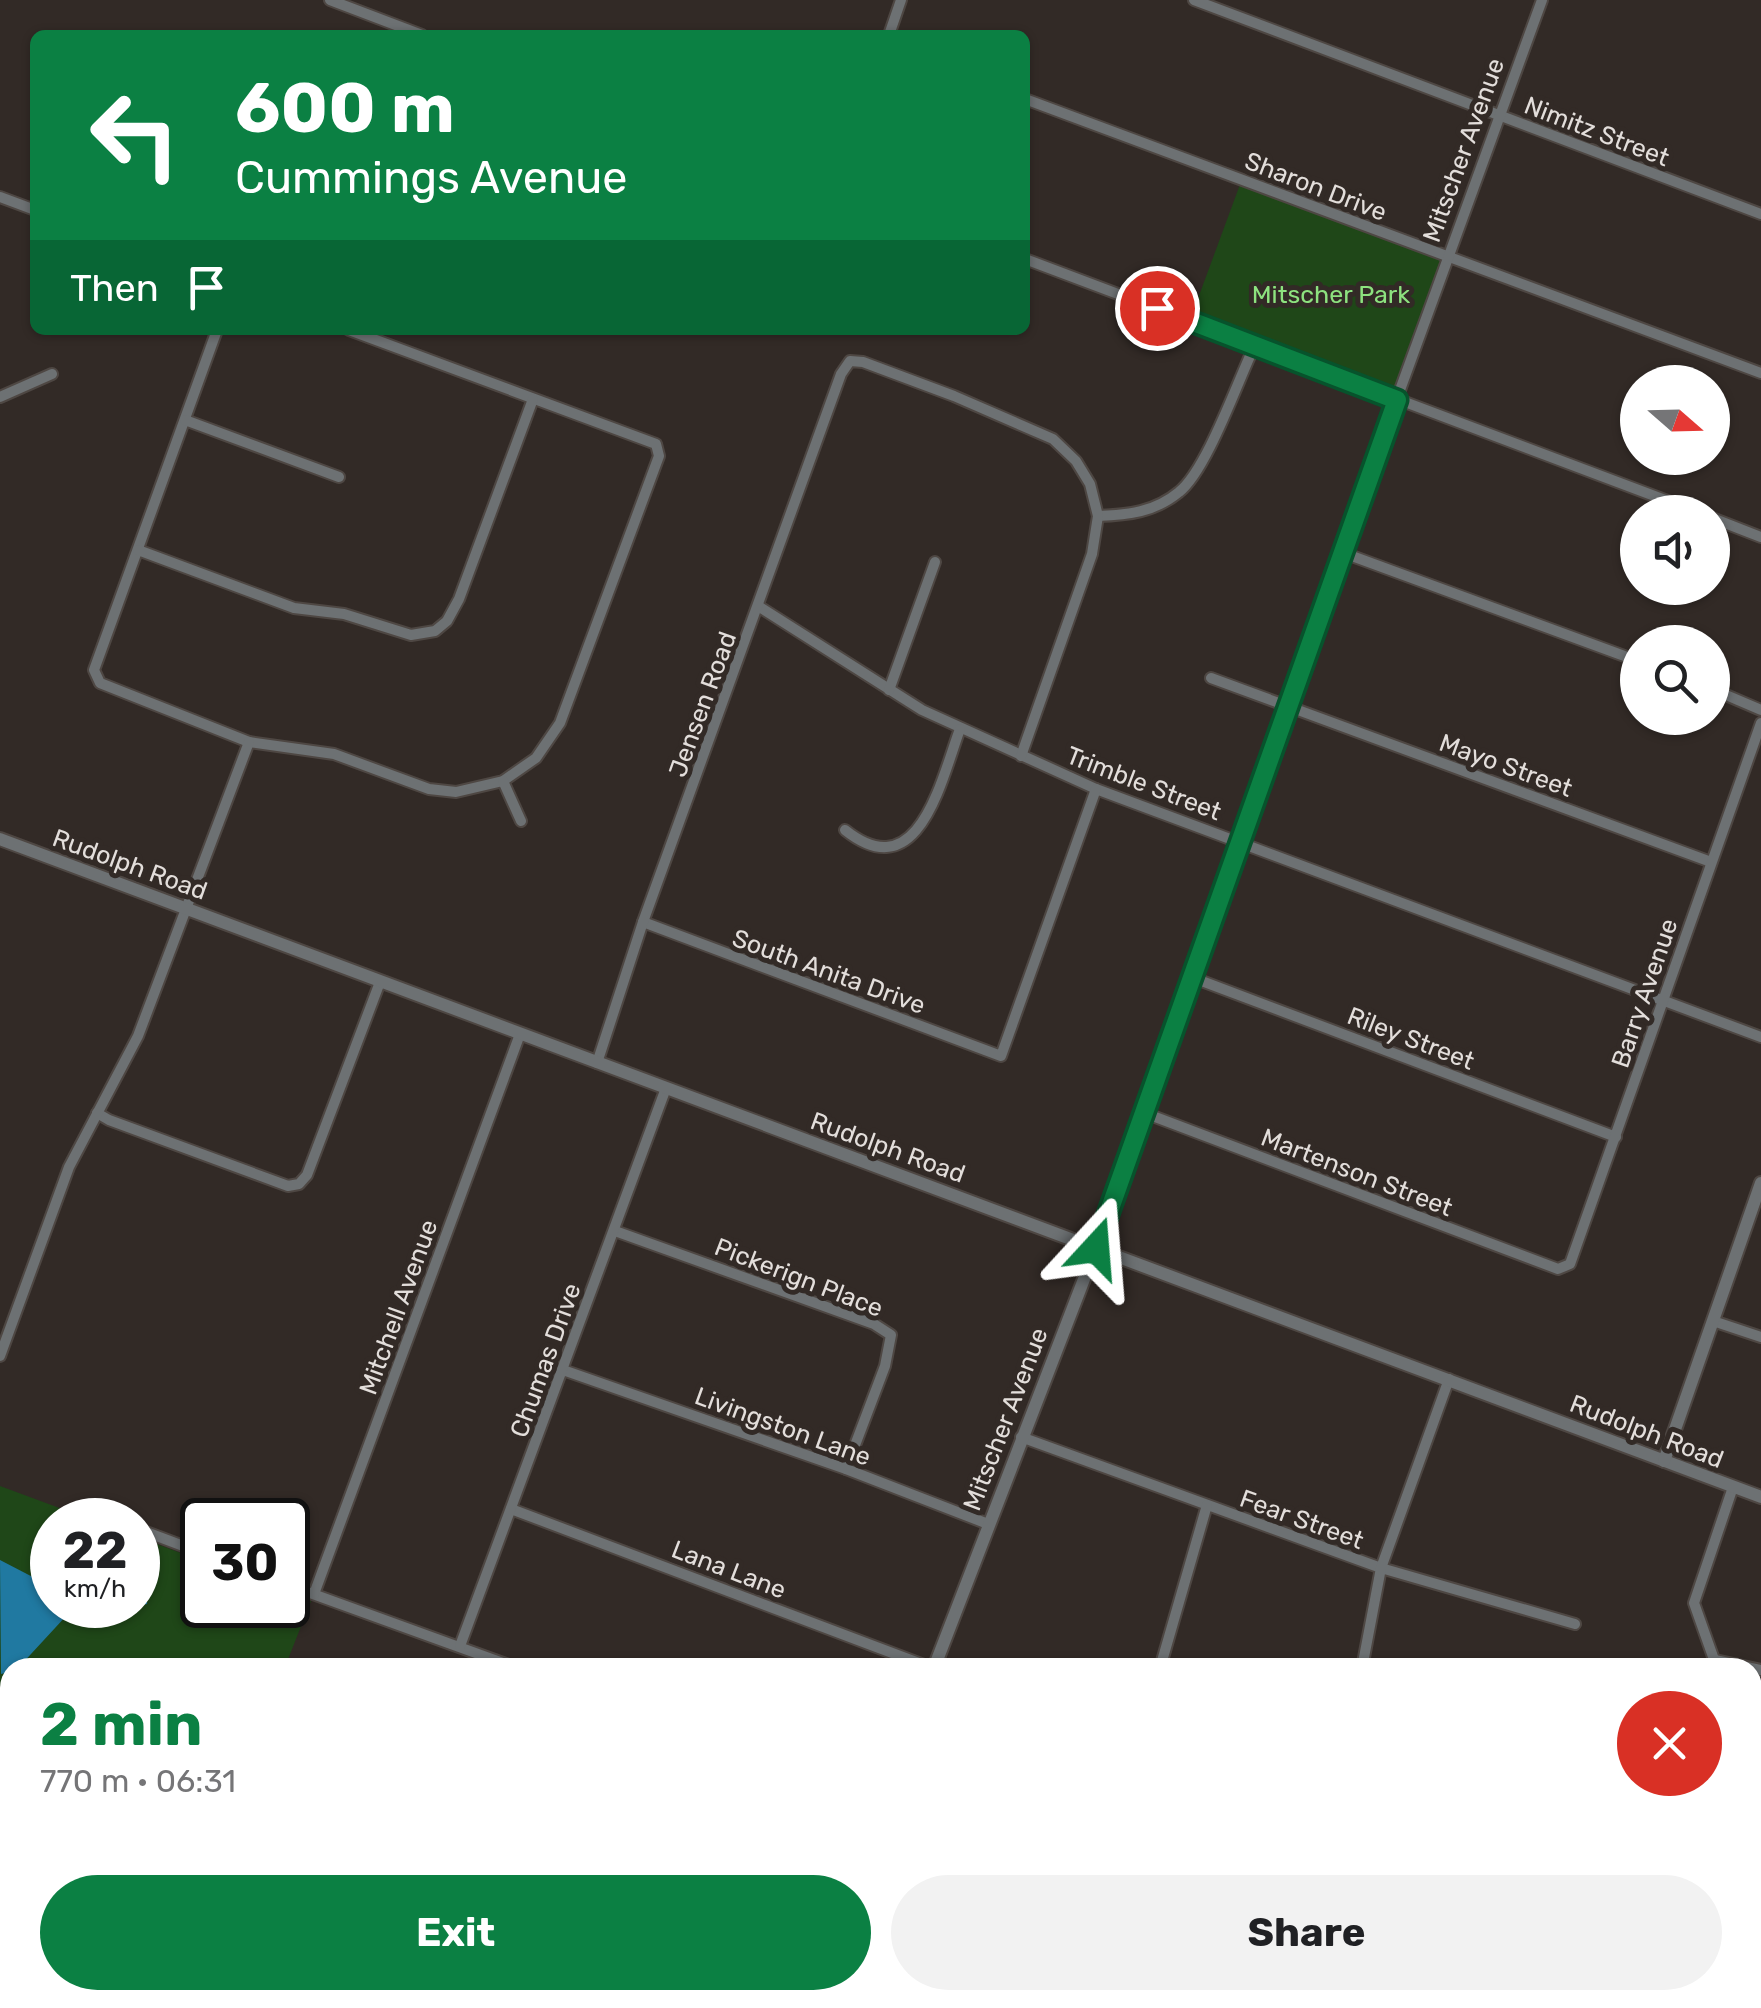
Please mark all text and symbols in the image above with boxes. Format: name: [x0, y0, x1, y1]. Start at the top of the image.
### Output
street label: Mitscher Avenue: [1417, 54, 1510, 246]
text: 600 m: [235, 67, 455, 150]
icon: left: [70, 70, 200, 200]
street label: Nimitz Street: [1520, 91, 1673, 172]
street label: Sharon Drive: [1241, 146, 1391, 227]
text: Cummings Avenue: [235, 151, 628, 204]
icon: arrive: [179, 260, 234, 315]
text: Then: [70, 265, 159, 311]
pin: [1115, 266, 1200, 351]
park label: Mitscher Park: [1252, 280, 1410, 309]
icon: arrive: [1130, 281, 1185, 336]
north arrow: [1620, 365, 1730, 475]
map controls: [1620, 365, 1730, 735]
button: sound: [1620, 495, 1730, 605]
button: search: [1620, 625, 1730, 735]
street label: Jensen Road: [663, 628, 742, 781]
street label: Mayo Street: [1435, 728, 1577, 803]
street label: Trimble Street: [1062, 741, 1226, 826]
street label: Rudolph Road: [49, 823, 211, 906]
street label: Barry Avenue: [1605, 915, 1684, 1071]
street label: South Anita Drive: [728, 923, 929, 1020]
street label: Riley Street: [1343, 1001, 1479, 1076]
street label: Rudolph Road: [807, 1106, 969, 1189]
street label: Martenson Street: [1257, 1123, 1457, 1222]
position arrow: [1044, 1196, 1148, 1300]
street label: Mitchell Avenue: [353, 1216, 444, 1399]
street label: Pickerign Place: [711, 1232, 887, 1323]
street label: Chumas Drive: [504, 1279, 587, 1441]
street label: Mitscher Avenue: [957, 1324, 1054, 1515]
street label: Livingston Lane: [691, 1381, 875, 1472]
street label: Rudolph Road: [1566, 1389, 1728, 1474]
street label: Fear Street: [1236, 1484, 1368, 1555]
speed limit sign: 30: [180, 1498, 310, 1628]
text: 22: [63, 1521, 128, 1581]
street label: Lana Lane: [668, 1534, 790, 1605]
text: km/h: [64, 1574, 126, 1603]
text: 2 min: [40, 1689, 202, 1760]
button: close: [1617, 1691, 1722, 1796]
text: 770 m · 06:31: [40, 1762, 236, 1800]
button: Exit: [40, 1875, 871, 1990]
button: Share: [891, 1875, 1722, 1990]

